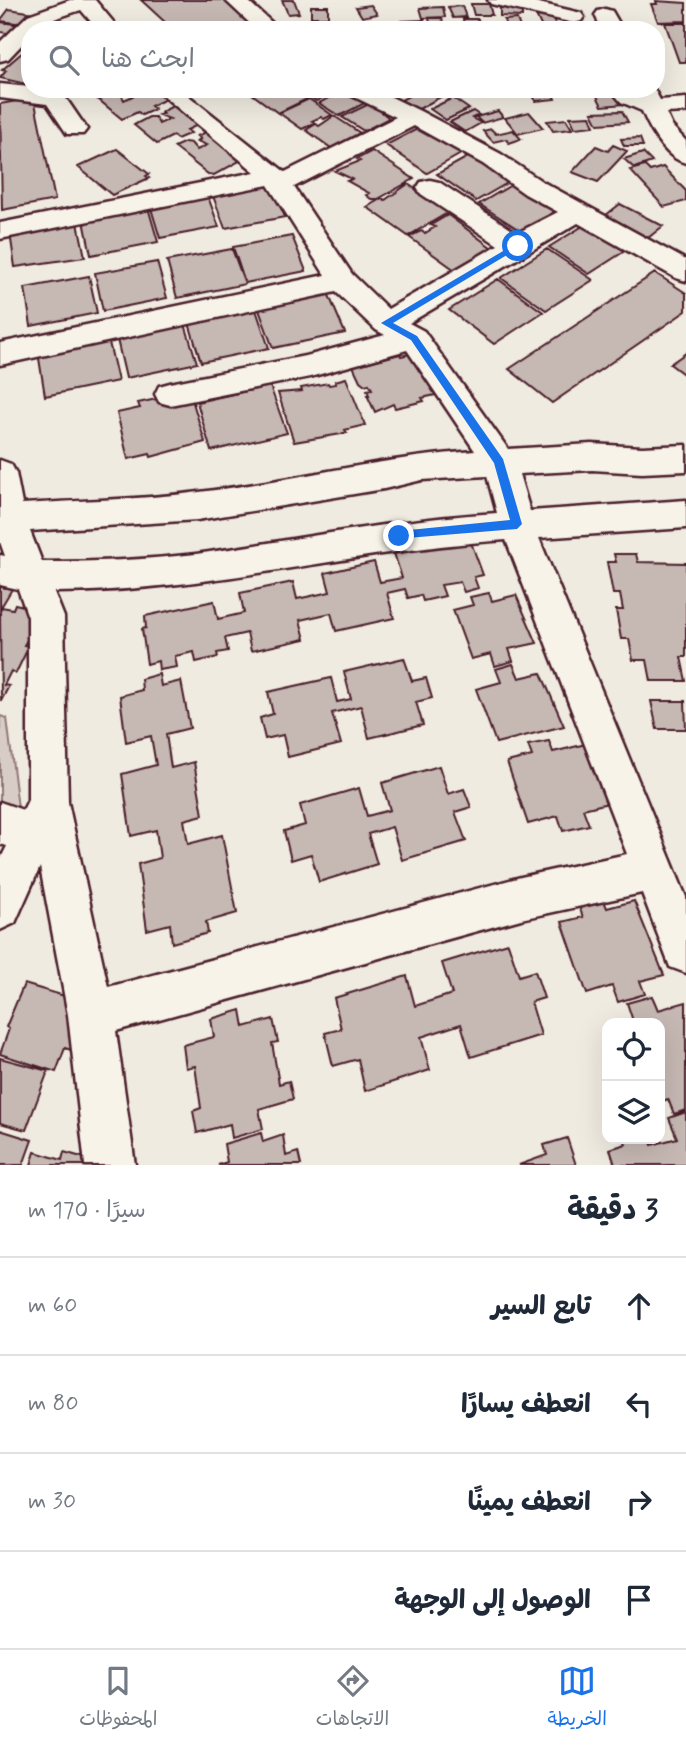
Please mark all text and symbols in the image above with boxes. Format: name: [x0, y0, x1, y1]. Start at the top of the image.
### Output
search box: [21, 21, 665, 98]
icon: search: [45, 41, 83, 79]
text: ابحث هنا: [101, 43, 195, 77]
route start: [502, 230, 533, 261]
route end: [383, 520, 414, 551]
map controls: [602, 1018, 665, 1144]
button: locate: [602, 1018, 665, 1081]
button: layers: [602, 1081, 665, 1144]
text: 3 دقيقة: [567, 1191, 658, 1230]
text: سيرًا · 170 m: [28, 1196, 146, 1226]
icon: ahead: [620, 1287, 658, 1325]
text: تابع السير: [491, 1290, 591, 1324]
text: 60 m: [28, 1291, 77, 1321]
icon: left: [620, 1385, 658, 1423]
text: انعطف يسارًا: [461, 1388, 591, 1422]
text: 80 m: [28, 1389, 79, 1419]
icon: right: [620, 1483, 658, 1521]
text: انعطف يمينًا: [468, 1486, 591, 1520]
text: 30 m: [28, 1487, 76, 1517]
icon: arrive: [620, 1581, 658, 1619]
text: الوصول إلى الوجهة: [394, 1584, 591, 1618]
tab: المحفوظات: [79, 1662, 157, 1735]
tab: الاتجاهات: [316, 1662, 389, 1735]
tab: الخريطة: [548, 1662, 607, 1735]

